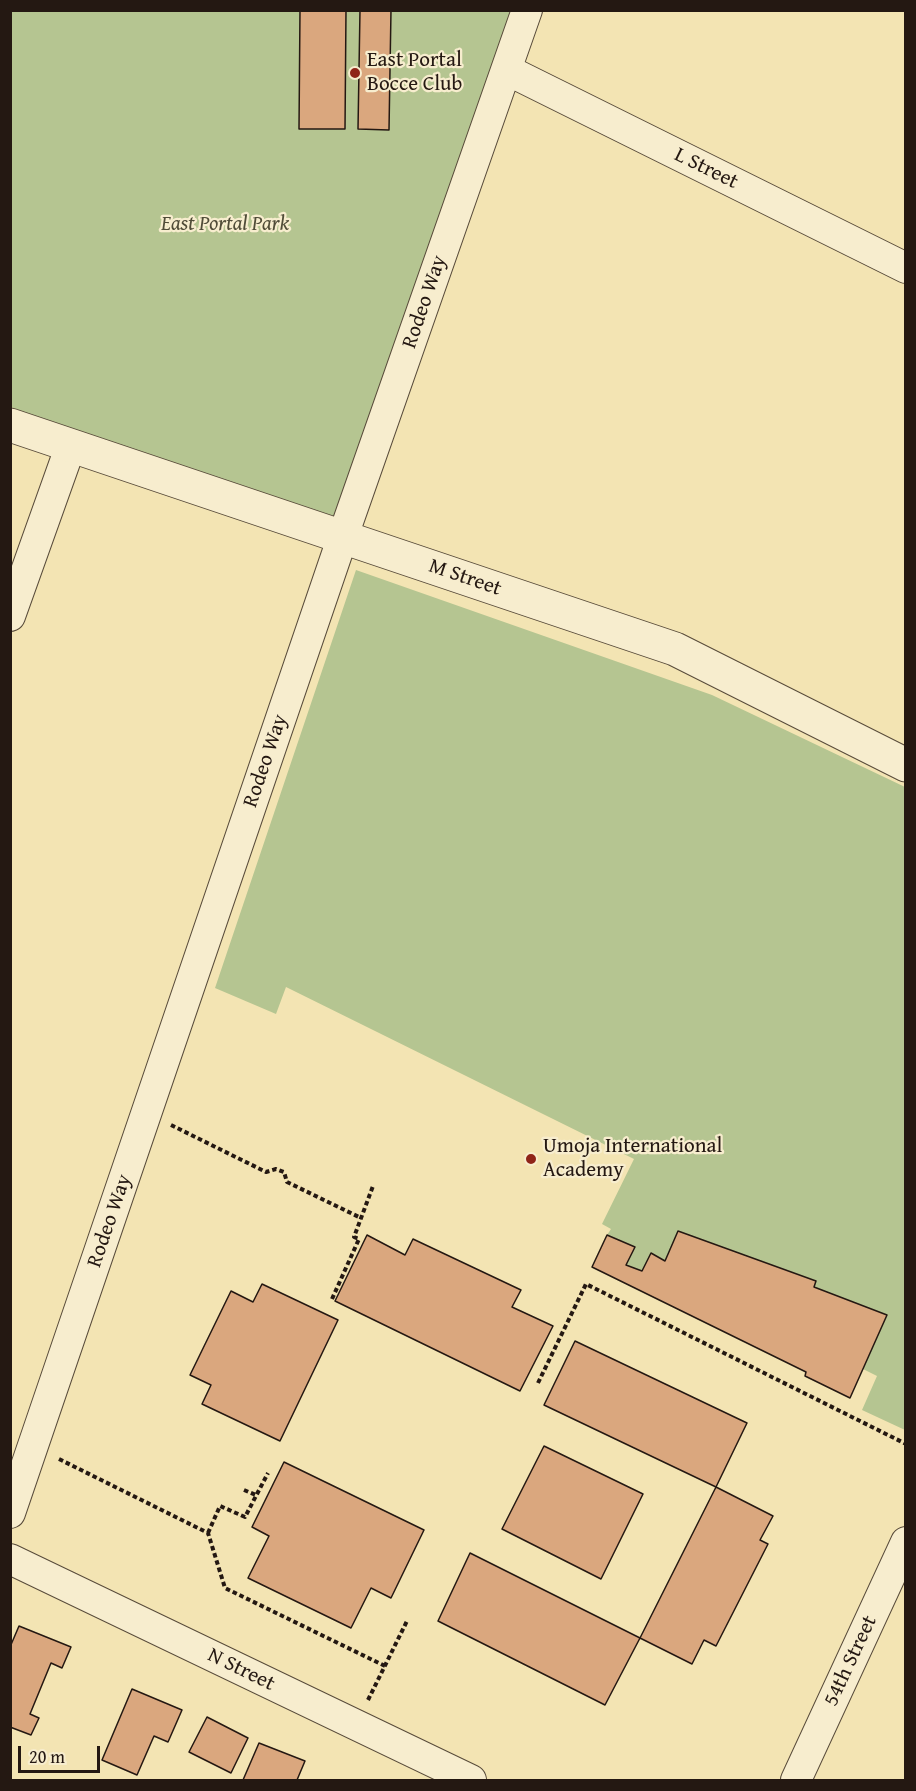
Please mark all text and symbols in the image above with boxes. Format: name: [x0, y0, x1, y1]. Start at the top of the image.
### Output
place label: East Portal Bocce Club: [367, 48, 462, 98]
marker: East Portal Bocce Club: [348, 66, 362, 80]
street label: L Street: [670, 143, 742, 195]
park label: East Portal Park: [161, 212, 289, 238]
street label: Rodeo Way: [397, 252, 453, 352]
street label: M Street: [425, 554, 505, 602]
street label: Rodeo Way: [238, 711, 294, 811]
place label: Umoja International Academy: [543, 1134, 722, 1184]
marker: Umoja International Academy: [524, 1152, 538, 1166]
street label: Rodeo Way: [82, 1171, 138, 1271]
street label: 54th Street: [819, 1612, 883, 1710]
street label: N Street: [203, 1643, 279, 1697]
scale bar: [21, 1734, 104, 1772]
text: 20 m: [29, 1743, 65, 1770]

